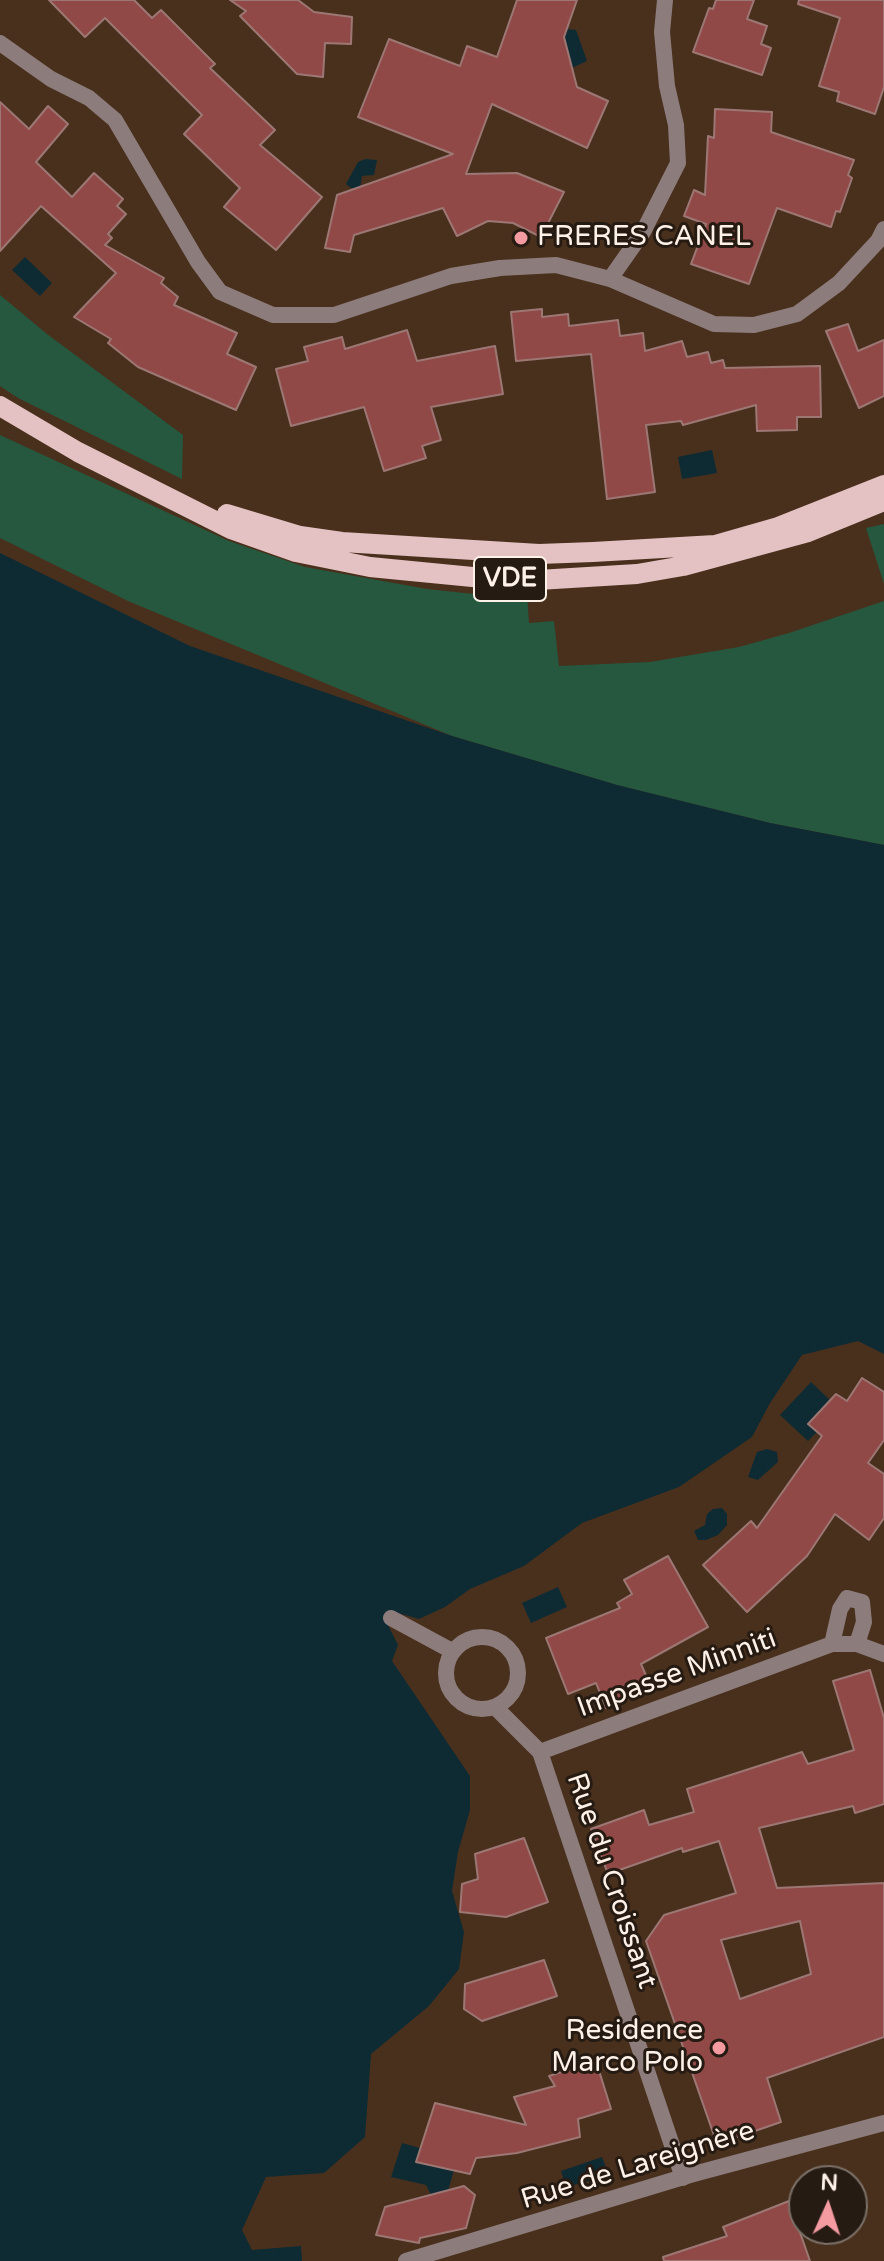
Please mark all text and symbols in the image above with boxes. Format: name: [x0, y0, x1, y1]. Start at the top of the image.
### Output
place label: FRERES CANEL: [537, 221, 751, 255]
marker: FRERES CANEL: [512, 229, 530, 247]
road number: VDE: [474, 557, 546, 601]
street label: Impasse Minniti: [573, 1622, 781, 1726]
street label: Rue du Croissant: [558, 1769, 664, 1993]
place label: Residence Marco Polo: [551, 2015, 703, 2081]
marker: Residence Marco Polo: [710, 2039, 728, 2057]
street label: Rue de Lareignère: [517, 2114, 759, 2218]
north arrow: [788, 2165, 868, 2245]
text: N: [820, 2170, 839, 2196]

